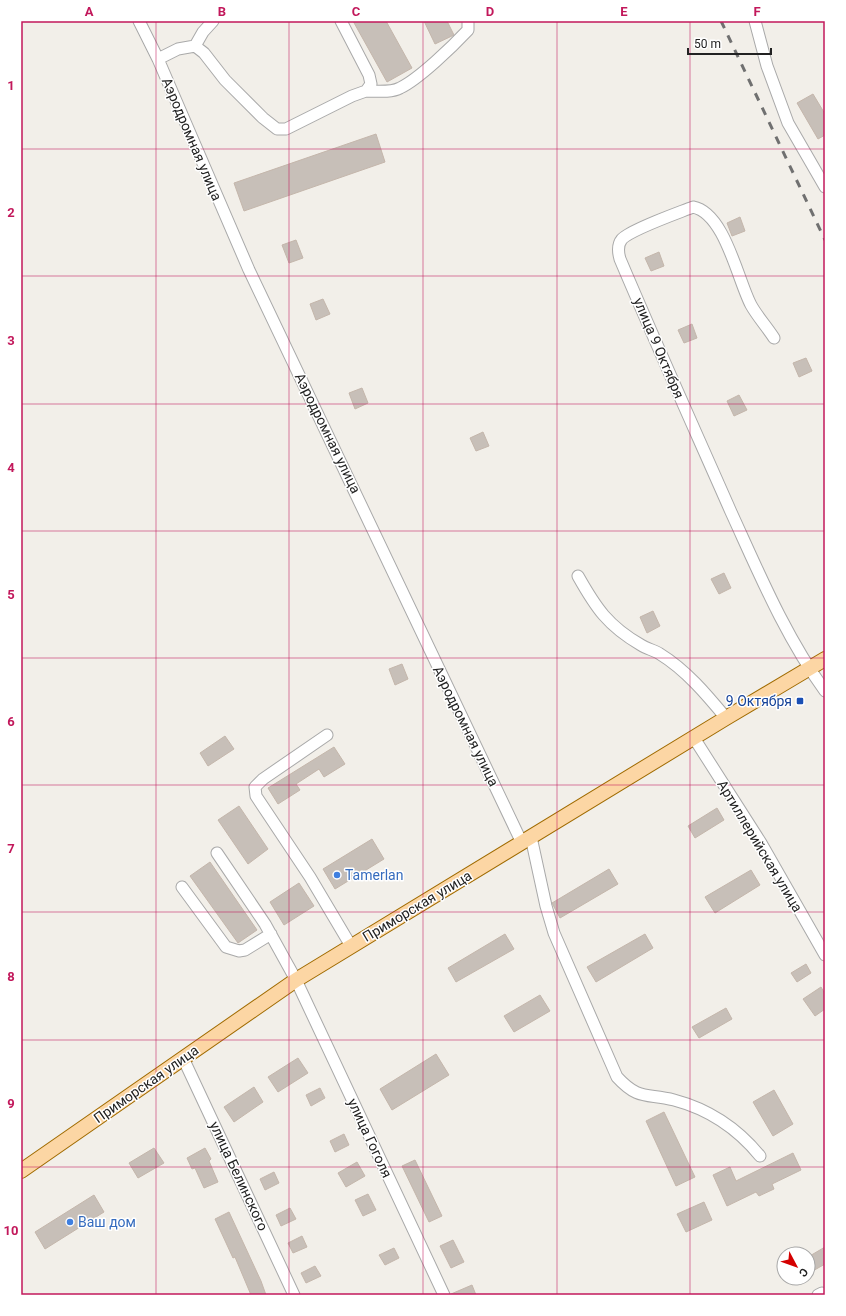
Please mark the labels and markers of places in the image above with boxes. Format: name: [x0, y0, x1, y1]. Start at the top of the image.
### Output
place label: 9 Октября: [726, 693, 792, 709]
marker: 9 Октября: [795, 696, 805, 706]
place label: Tamerlan: [345, 867, 403, 883]
marker: Tamerlan: [332, 870, 342, 880]
place label: Ваш дом: [78, 1214, 136, 1230]
marker: Ваш дом: [65, 1217, 75, 1227]

